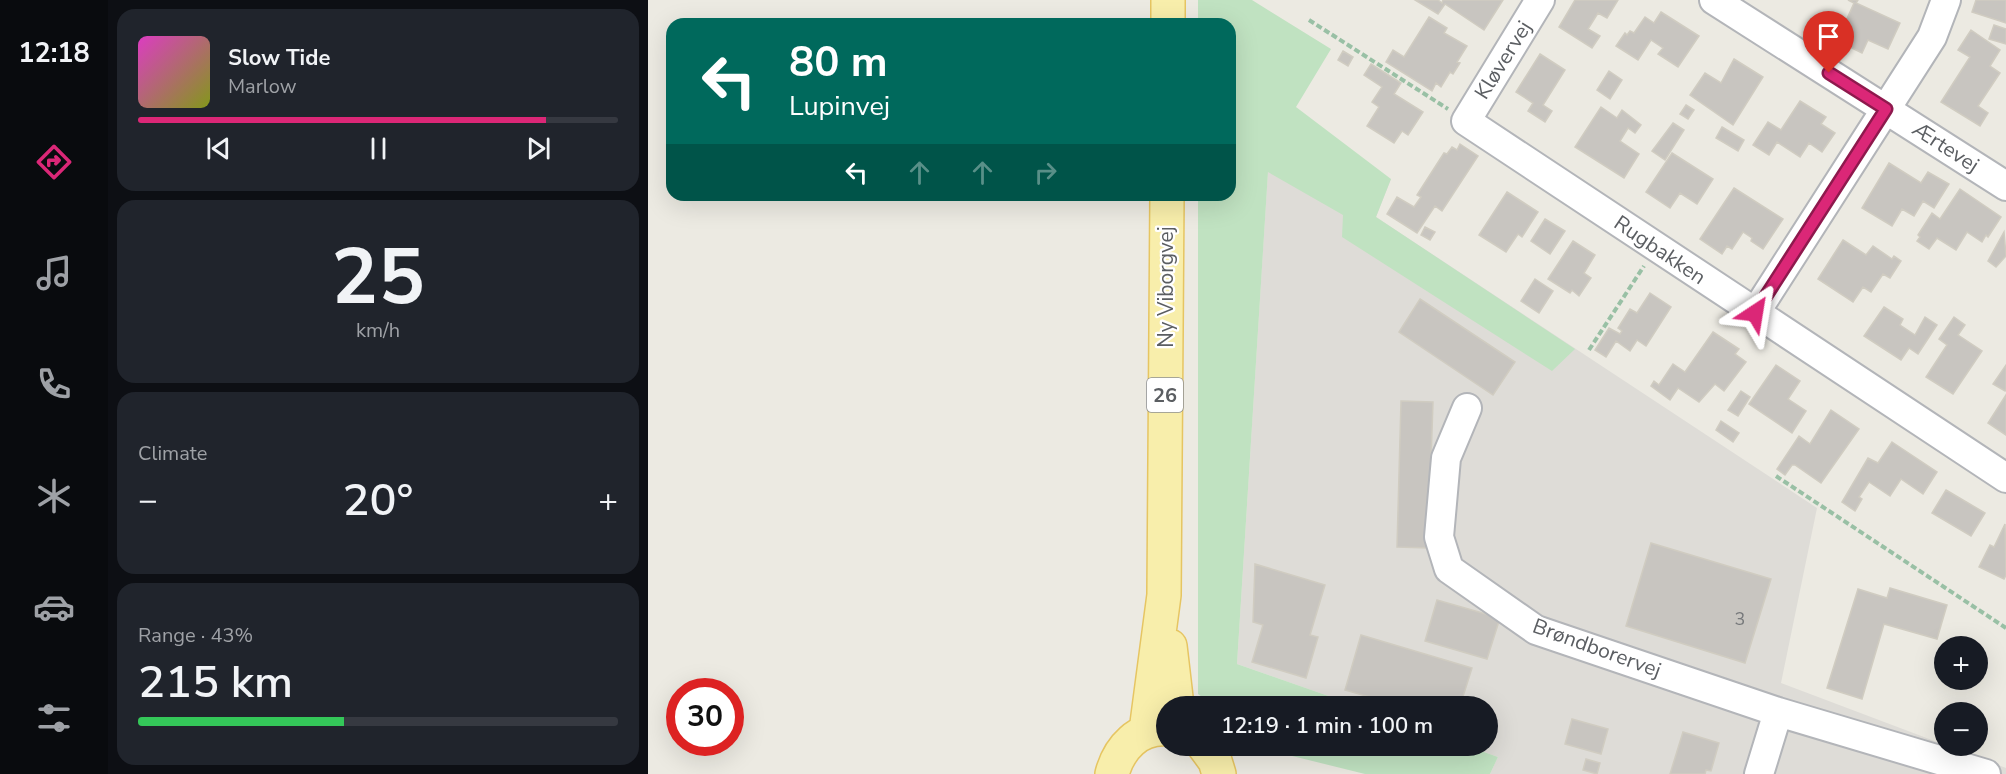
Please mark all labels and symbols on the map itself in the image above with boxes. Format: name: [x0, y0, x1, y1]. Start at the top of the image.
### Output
pin: [1803, 11, 1854, 73]
street label: Kløvervej: [1468, 15, 1538, 105]
street label: Ærtevej: [1907, 115, 1985, 179]
street label: Rugbakken: [1609, 209, 1711, 291]
street label: Ny Viborgvej: [1152, 226, 1180, 348]
position arrow: [1723, 281, 1787, 345]
road number: 26: [1147, 378, 1183, 412]
house number: 3: [1735, 607, 1745, 631]
street label: Brøndborervej: [1529, 612, 1665, 684]
speed limit sign: 30: [666, 678, 744, 756]

